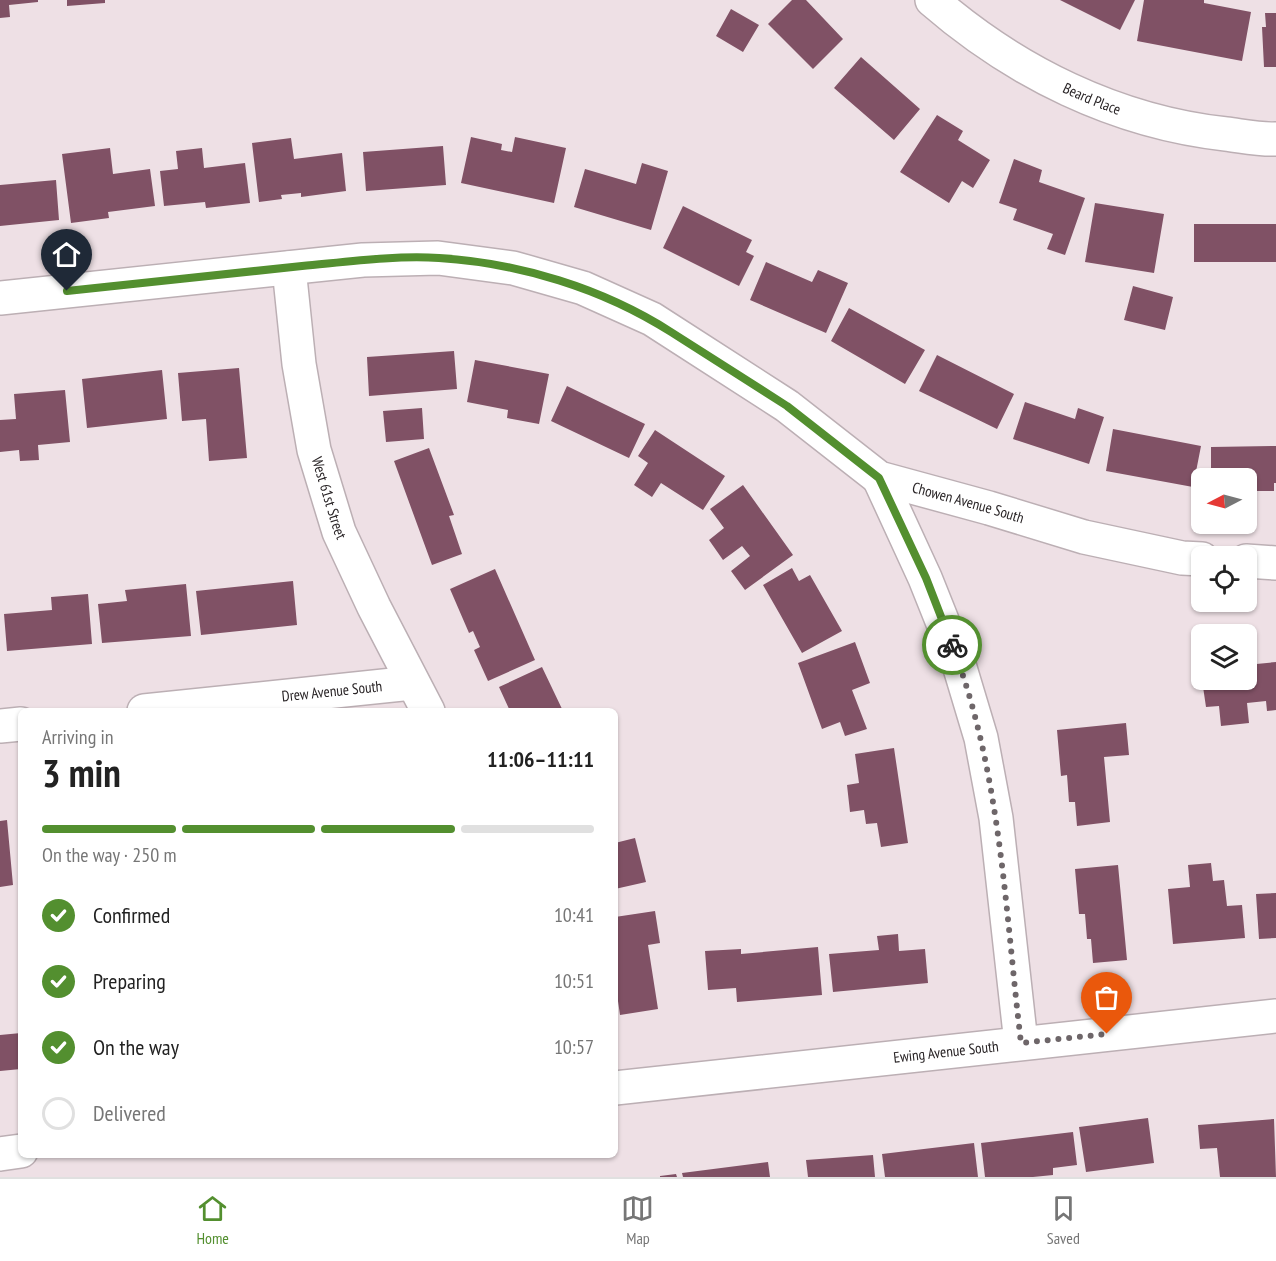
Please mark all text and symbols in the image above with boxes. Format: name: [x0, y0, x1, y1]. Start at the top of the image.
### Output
street label: Beard Place: [1060, 78, 1123, 119]
pin: [41, 229, 92, 291]
icon: home: [50, 238, 83, 271]
street label: West 61st Street: [308, 454, 351, 542]
north arrow: [1191, 468, 1257, 534]
map controls: [1191, 468, 1257, 690]
street label: Chowen Avenue South: [910, 477, 1027, 527]
button: locate: [1191, 546, 1257, 612]
courier: [922, 615, 982, 675]
button: layers: [1191, 624, 1257, 690]
icon: bike: [936, 629, 969, 662]
street label: Drew Avenue South: [281, 676, 383, 706]
text: Arriving in: [42, 724, 114, 750]
text: 11:06–11:11: [487, 745, 594, 773]
text: 3 min: [42, 747, 121, 798]
text: On the way · 250 m: [42, 842, 177, 868]
icon: check: [42, 899, 75, 932]
text: Confirmed: [93, 901, 170, 929]
text: 10:41: [554, 902, 594, 928]
icon: check: [42, 965, 75, 998]
text: Preparing: [93, 967, 166, 995]
text: 10:51: [554, 968, 594, 994]
pin: [1081, 972, 1132, 1034]
icon: bag: [1090, 981, 1123, 1014]
icon: check: [42, 1031, 75, 1064]
text: On the way: [93, 1033, 179, 1061]
text: 10:57: [554, 1034, 594, 1060]
street label: Ewing Avenue South: [892, 1036, 1000, 1067]
text: Delivered: [93, 1099, 166, 1127]
tab: Home: [196, 1192, 229, 1248]
tab: Map: [621, 1192, 654, 1248]
tab: Saved: [1047, 1192, 1080, 1248]

